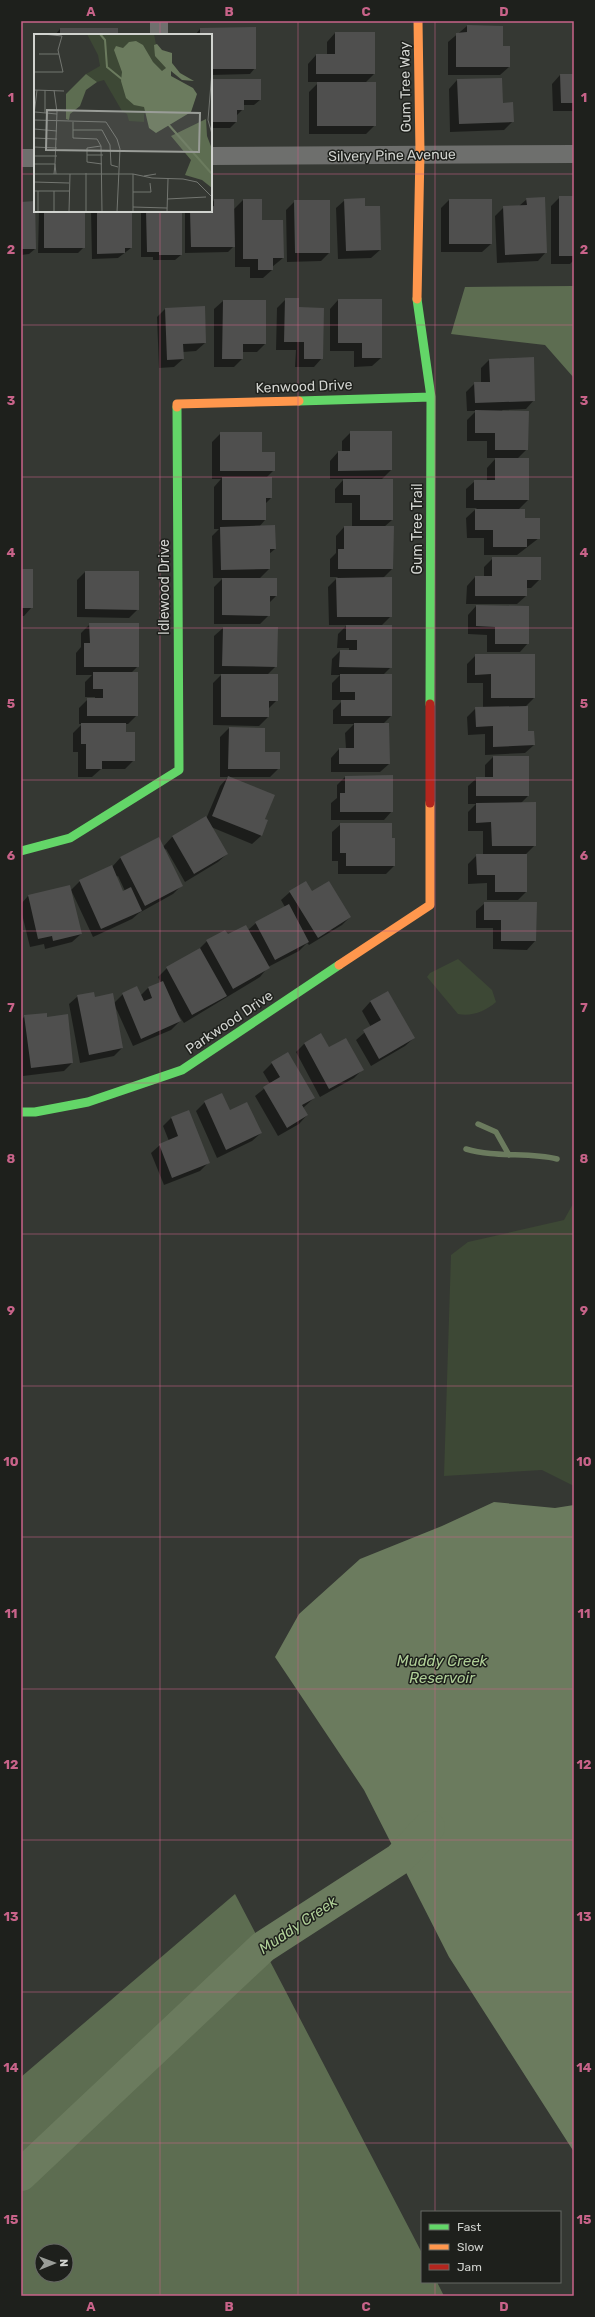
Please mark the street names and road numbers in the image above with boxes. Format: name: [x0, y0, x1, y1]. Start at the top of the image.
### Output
street label: Gum Tree Way: [396, 41, 415, 132]
street label: Silvery Pine Avenue: [328, 146, 456, 165]
street label: Kenwood Drive: [255, 376, 353, 397]
street label: Gum Tree Trail: [409, 483, 426, 575]
street label: Idlewood Drive: [156, 539, 173, 635]
street label: Parkwood Drive: [182, 987, 276, 1058]

